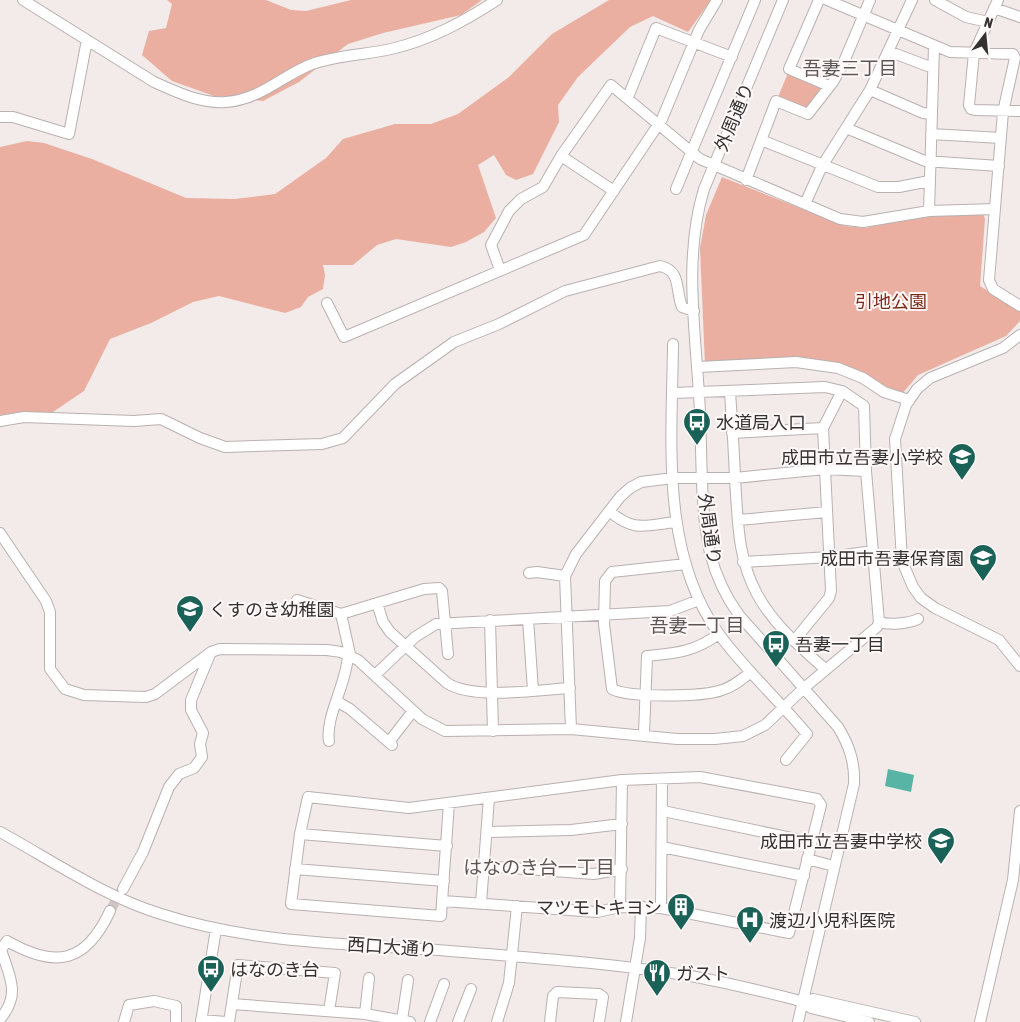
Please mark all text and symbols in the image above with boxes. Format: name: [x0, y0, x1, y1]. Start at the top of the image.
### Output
north arrow: [960, 10, 1010, 60]
text: N: [982, 14, 995, 31]
district label: 吾妻三丁目: [802, 57, 898, 79]
street label: 外周通り: [710, 80, 758, 154]
park label: 引地公園: [855, 291, 927, 312]
bus stop icon: 水道局入口: [682, 407, 712, 446]
place label: 水道局入口: [716, 412, 806, 433]
school or university icon: 成田市立吾妻小学校: [947, 442, 977, 481]
place label: 成田市立吾妻小学校: [781, 447, 943, 468]
street label: 外周通り: [695, 492, 725, 566]
school or university icon: 成田市吾妻保育園: [968, 543, 998, 582]
place label: 成田市吾妻保育園: [820, 548, 964, 569]
school or university icon: くすのき幼稚園: [175, 594, 205, 633]
place label: くすのき幼稚園: [209, 599, 334, 620]
district label: 吾妻一丁目: [649, 614, 745, 636]
bus stop icon: 吾妻一丁目: [761, 629, 791, 668]
place label: 吾妻一丁目: [795, 634, 885, 655]
school or university icon: 成田市立吾妻中学校: [926, 826, 956, 865]
place label: 成田市立吾妻中学校: [760, 831, 922, 852]
district label: はなのき台一丁目: [463, 856, 615, 878]
building icon: マツモトキヨシ: [666, 892, 696, 931]
place label: マツモトキヨシ: [536, 897, 662, 918]
hospital icon: 渡辺小児科医院: [735, 905, 765, 944]
place label: 渡辺小児科医院: [769, 910, 895, 931]
street label: 西口大通り: [346, 933, 438, 961]
bus stop icon: はなのき台: [196, 954, 226, 993]
restaurant icon: ガスト: [642, 958, 672, 997]
place label: はなのき台: [230, 959, 319, 980]
place label: ガスト: [676, 963, 730, 984]

